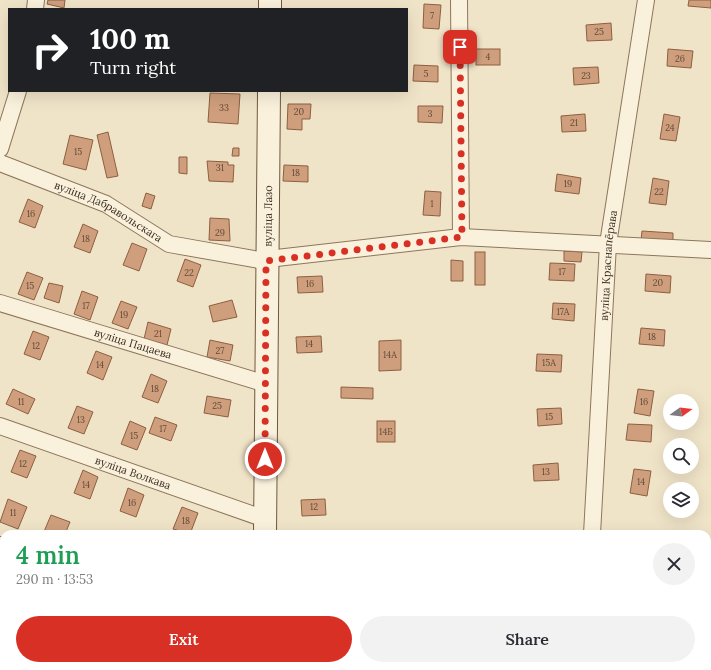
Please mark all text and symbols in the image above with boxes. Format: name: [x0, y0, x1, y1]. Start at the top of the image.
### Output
house number: 7: [430, 10, 434, 21]
text: 100 m: [90, 21, 170, 57]
icon: right: [24, 24, 76, 76]
house number: 25: [594, 26, 604, 37]
pin: [443, 30, 477, 64]
icon: arrive: [449, 36, 471, 58]
house number: 4: [486, 51, 491, 62]
house number: 26: [675, 53, 685, 64]
text: Turn right: [90, 56, 176, 79]
house number: 5: [424, 68, 429, 79]
house number: 23: [581, 70, 591, 81]
house number: 33: [219, 102, 229, 113]
house number: 20: [294, 106, 305, 117]
house number: 3: [427, 108, 433, 119]
house number: 21: [570, 117, 578, 128]
house number: 24: [665, 122, 675, 133]
house number: 15: [74, 146, 82, 157]
house number: 31: [216, 162, 224, 173]
house number: 18: [292, 167, 300, 178]
street label: вуліца Дабравольскага: [52, 178, 165, 245]
house number: 19: [564, 178, 572, 189]
street label: вуліца Лазо: [261, 185, 275, 247]
house number: 22: [654, 186, 664, 197]
house number: 1: [430, 198, 434, 209]
house number: 16: [27, 208, 35, 219]
street label: вуліца Краснапёрава: [597, 209, 620, 321]
house number: 29: [215, 227, 225, 238]
house number: 18: [82, 233, 90, 244]
house number: 17: [558, 266, 566, 277]
house number: 22: [184, 267, 194, 278]
house number: 20: [653, 277, 664, 288]
house number: 16: [306, 278, 314, 289]
house number: 15: [26, 280, 34, 291]
house number: 17: [82, 300, 90, 311]
house number: 17А: [557, 306, 570, 317]
house number: 19: [120, 309, 128, 320]
street label: вуліца Пацаева: [93, 325, 174, 362]
house number: 21: [154, 328, 162, 339]
house number: 18: [648, 331, 656, 342]
house number: 14: [305, 338, 313, 349]
house number: 12: [32, 340, 40, 351]
house number: 27: [216, 345, 224, 356]
house number: 14А: [383, 349, 397, 360]
house number: 15А: [542, 357, 556, 368]
house number: 14: [96, 359, 104, 370]
house number: 18: [151, 383, 159, 394]
north arrow: [663, 394, 699, 430]
map controls: [663, 394, 699, 518]
house number: 11: [18, 396, 24, 407]
house number: 16: [640, 396, 648, 407]
house number: 25: [212, 400, 222, 411]
house number: 15: [545, 411, 553, 422]
house number: 13: [77, 414, 85, 425]
house number: 17: [159, 423, 167, 434]
house number: 14Б: [379, 426, 393, 437]
house number: 15: [130, 430, 138, 441]
position arrow: [244, 438, 286, 480]
button: search: [663, 438, 699, 474]
street label: вуліца Волкава: [93, 453, 173, 493]
house number: 12: [19, 458, 27, 469]
house number: 13: [542, 466, 550, 477]
house number: 14: [637, 476, 645, 487]
house number: 14: [82, 479, 90, 490]
button: layers: [663, 482, 699, 518]
house number: 16: [128, 497, 136, 508]
house number: 12: [310, 501, 318, 512]
house number: 11: [10, 507, 16, 518]
house number: 18: [182, 515, 190, 526]
text: 4 min: [16, 540, 80, 571]
button: close: [653, 543, 695, 585]
text: 290 m · 13:53: [16, 571, 93, 588]
button: Exit: [16, 616, 352, 662]
button: Share: [360, 616, 695, 662]

